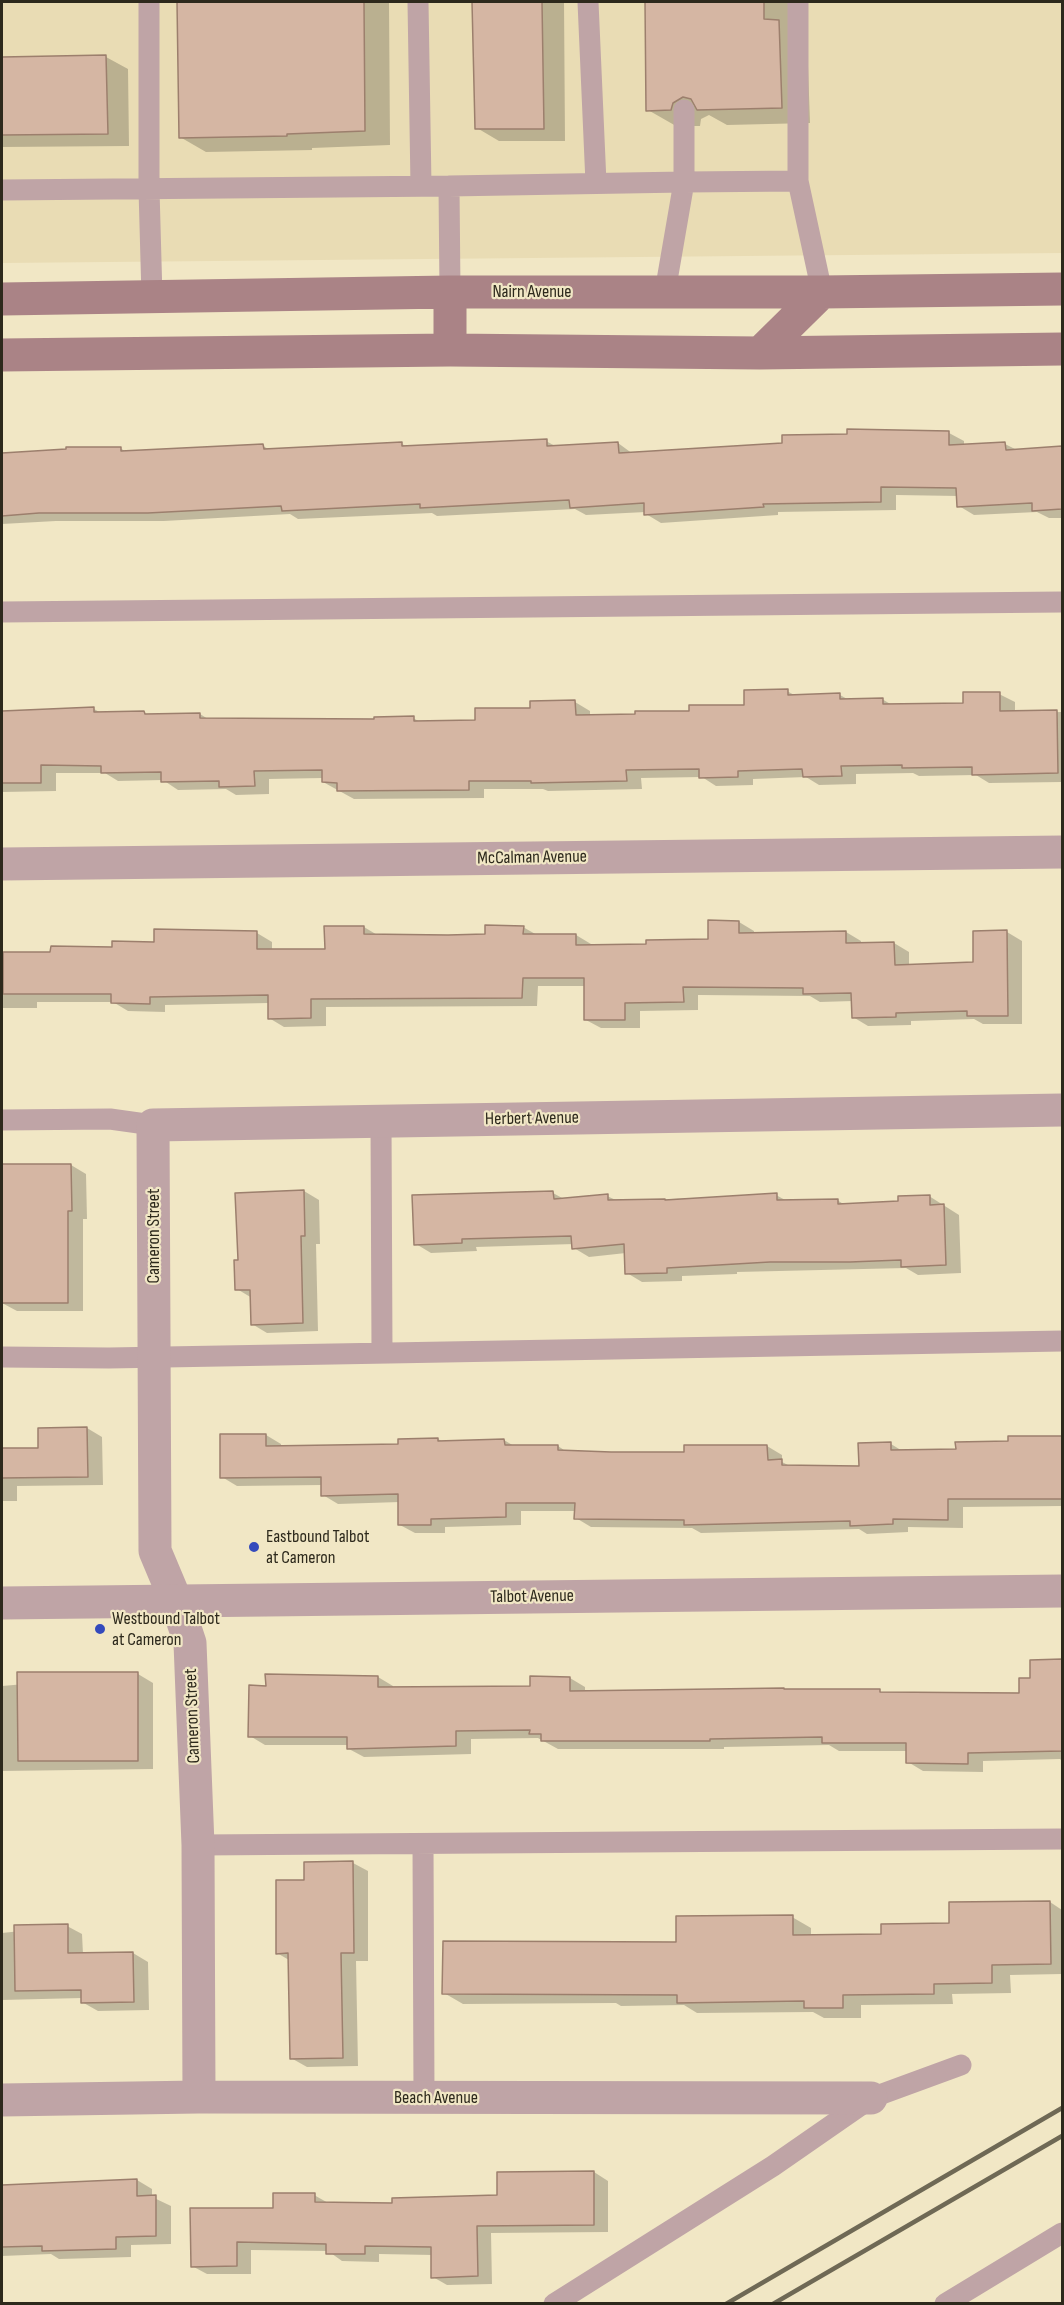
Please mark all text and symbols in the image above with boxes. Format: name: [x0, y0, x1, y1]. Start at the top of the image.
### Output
street label: Nairn Avenue: [492, 281, 572, 303]
street label: McCalman Avenue: [477, 846, 587, 870]
street label: Herbert Avenue: [485, 1107, 579, 1131]
street label: Cameron Street: [143, 1188, 165, 1284]
place label: Eastbound Talbot at Cameron: [266, 1526, 369, 1568]
marker: Eastbound Talbot at Cameron: [247, 1540, 261, 1554]
street label: Talbot Avenue: [490, 1585, 574, 1609]
place label: Westbound Talbot at Cameron: [112, 1608, 220, 1650]
marker: Westbound Talbot at Cameron: [93, 1622, 107, 1636]
street label: Cameron Street: [181, 1668, 205, 1764]
street label: Beach Avenue: [394, 2087, 478, 2109]

